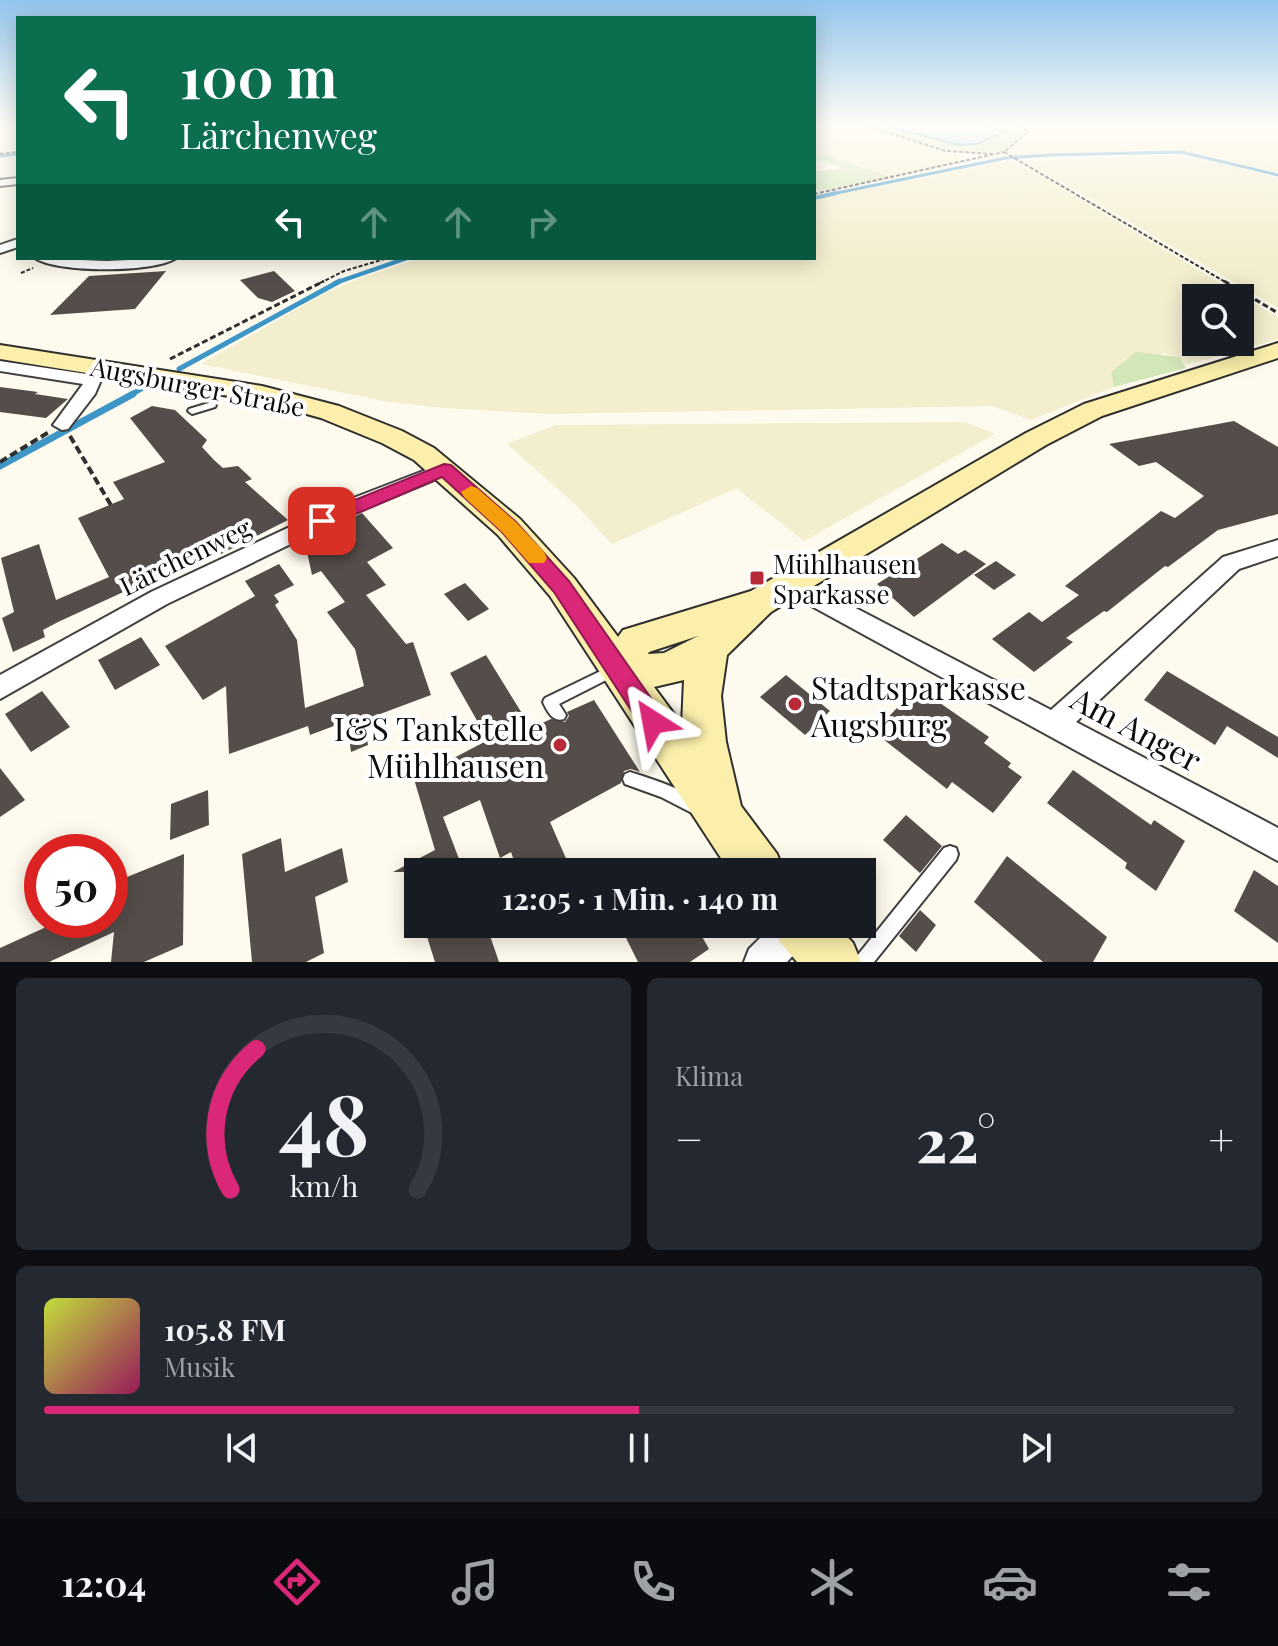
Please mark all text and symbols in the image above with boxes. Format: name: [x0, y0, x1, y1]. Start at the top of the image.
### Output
text: 100 m: [180, 38, 337, 113]
icon: left: [48, 48, 152, 152]
text: Lärchenweg: [180, 110, 377, 158]
icon: left: [268, 200, 312, 244]
icon: ahead: [352, 200, 396, 244]
icon: ahead: [436, 200, 480, 244]
icon: right: [520, 200, 564, 244]
map controls: [1182, 284, 1254, 356]
button: search: [1182, 284, 1254, 356]
street label: Augsburger Straße: [87, 348, 308, 424]
pin: [288, 487, 356, 555]
icon: arrive: [300, 499, 344, 543]
street label: Lärchenweg: [113, 509, 257, 603]
place label: Mühlhausen Sparkasse: [773, 546, 917, 611]
marker: Mühlhausen Sparkasse: [748, 569, 766, 587]
place label: Stadtsparkasse Augsburg: [810, 665, 1026, 745]
street label: Am Anger: [1064, 675, 1210, 780]
position arrow: [611, 680, 695, 764]
marker: Stadtsparkasse Augsburg: [786, 695, 804, 713]
place label: I&S Tankstelle Mühlhausen: [334, 706, 544, 786]
marker: I&S Tankstelle Mühlhausen: [551, 736, 569, 754]
speed limit sign: 50: [24, 834, 128, 938]
text: 12:05 · 1 Min. · 140 m: [502, 878, 778, 918]
text: Klima: [675, 1058, 743, 1093]
text: 48: [278, 1066, 369, 1177]
text: 22°: [916, 1098, 996, 1178]
text: −: [675, 1108, 703, 1167]
text: +: [1208, 1108, 1234, 1167]
text: km/h: [289, 1166, 358, 1204]
text: 105.8 FM: [164, 1309, 286, 1349]
text: Musik: [164, 1349, 235, 1384]
icon: previous: [220, 1426, 264, 1470]
icon: pause: [617, 1426, 661, 1470]
icon: next: [1014, 1426, 1058, 1470]
icon: directions: [269, 1554, 325, 1610]
icon: music: [447, 1554, 503, 1610]
icon: phone: [625, 1554, 681, 1610]
icon: climate: [804, 1554, 860, 1610]
icon: car: [982, 1554, 1038, 1610]
icon: filters: [1161, 1554, 1217, 1610]
text: 12:04: [61, 1558, 146, 1606]

